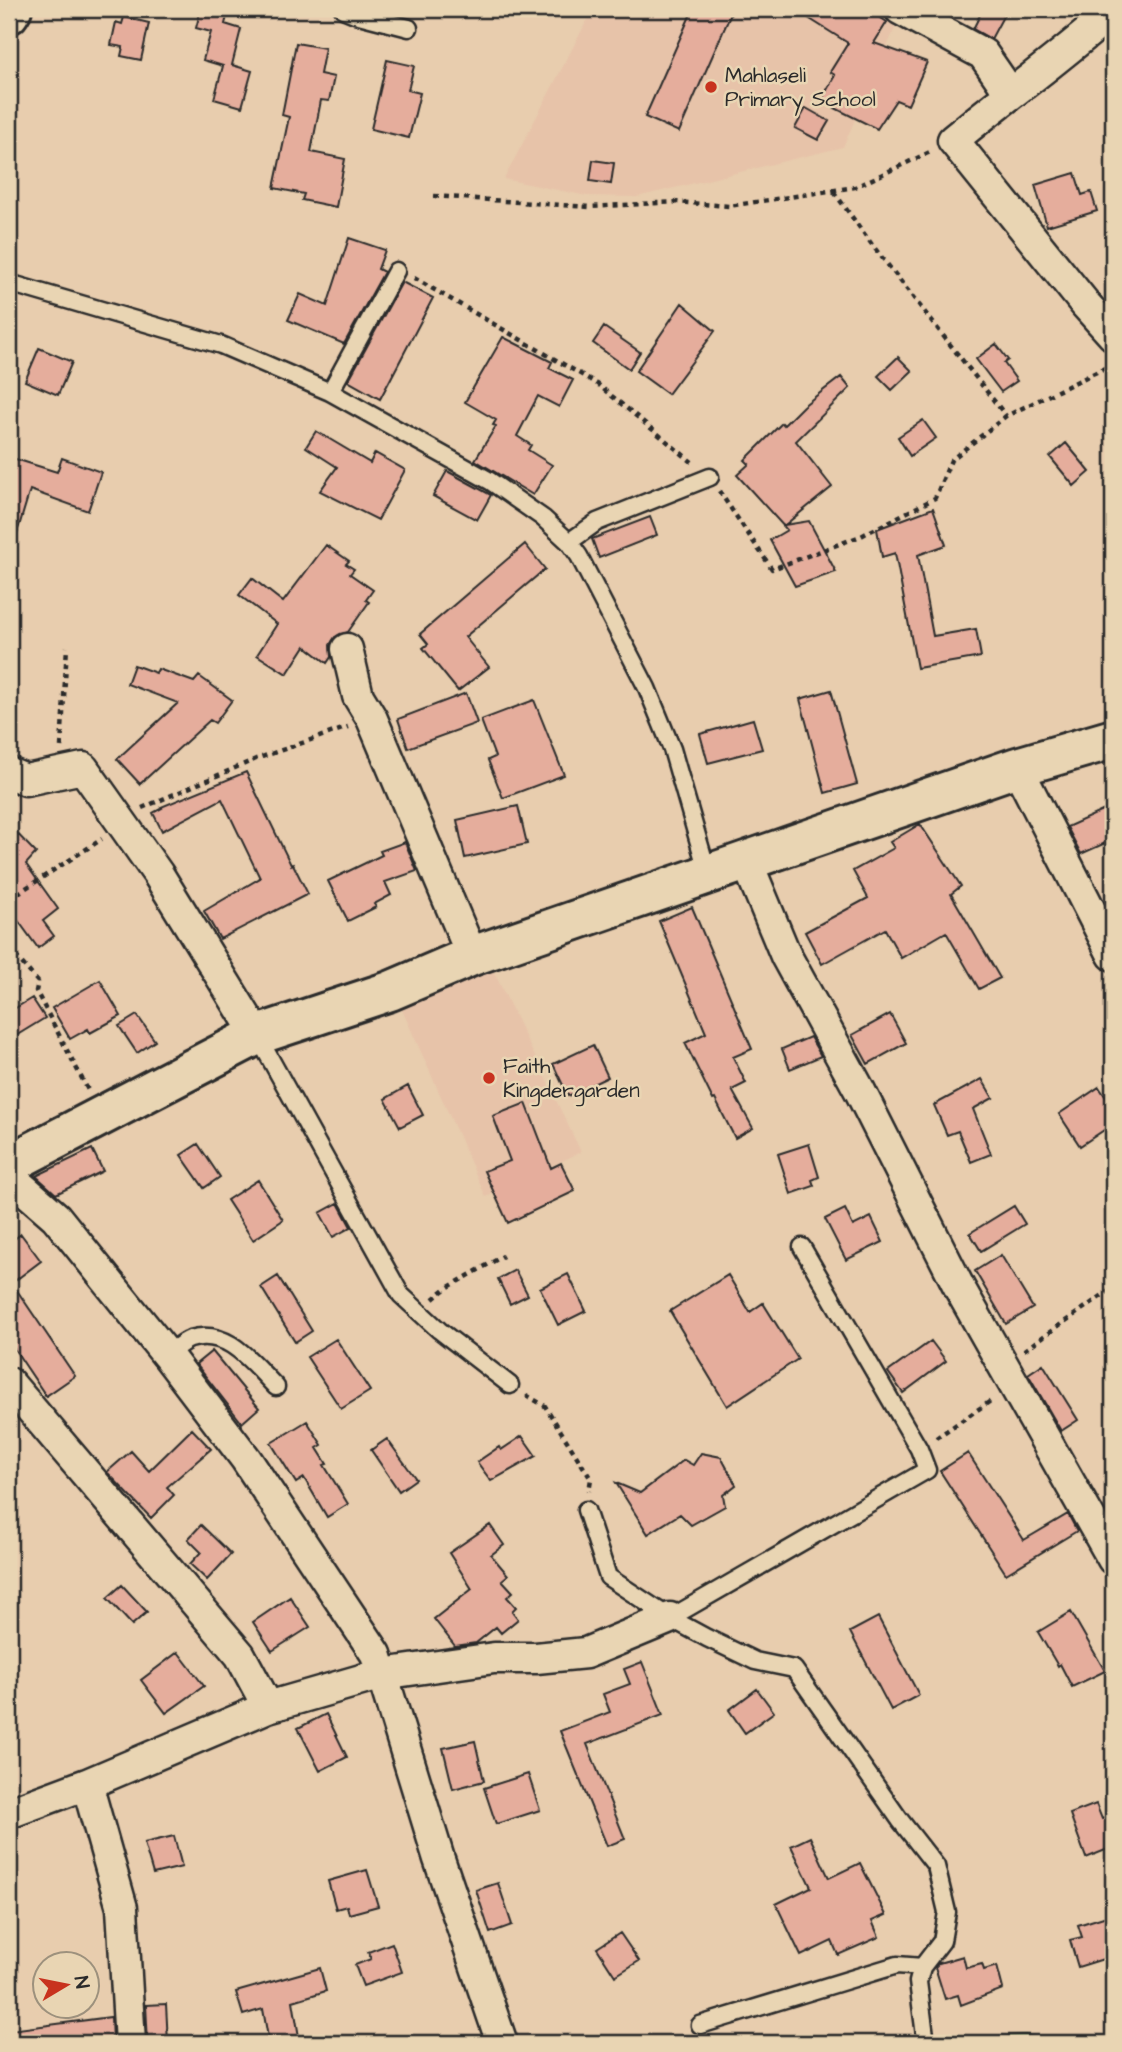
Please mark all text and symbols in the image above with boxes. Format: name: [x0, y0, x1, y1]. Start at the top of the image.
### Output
place label: Mahlaseli Primary School: [725, 61, 876, 116]
marker: Mahlaseli Primary School: [703, 79, 719, 95]
place label: Faith Kingdergarden: [503, 1052, 640, 1107]
marker: Faith Kingdergarden: [481, 1070, 497, 1086]
north arrow: [32, 1951, 102, 2021]
text: N: [67, 1974, 96, 1991]

